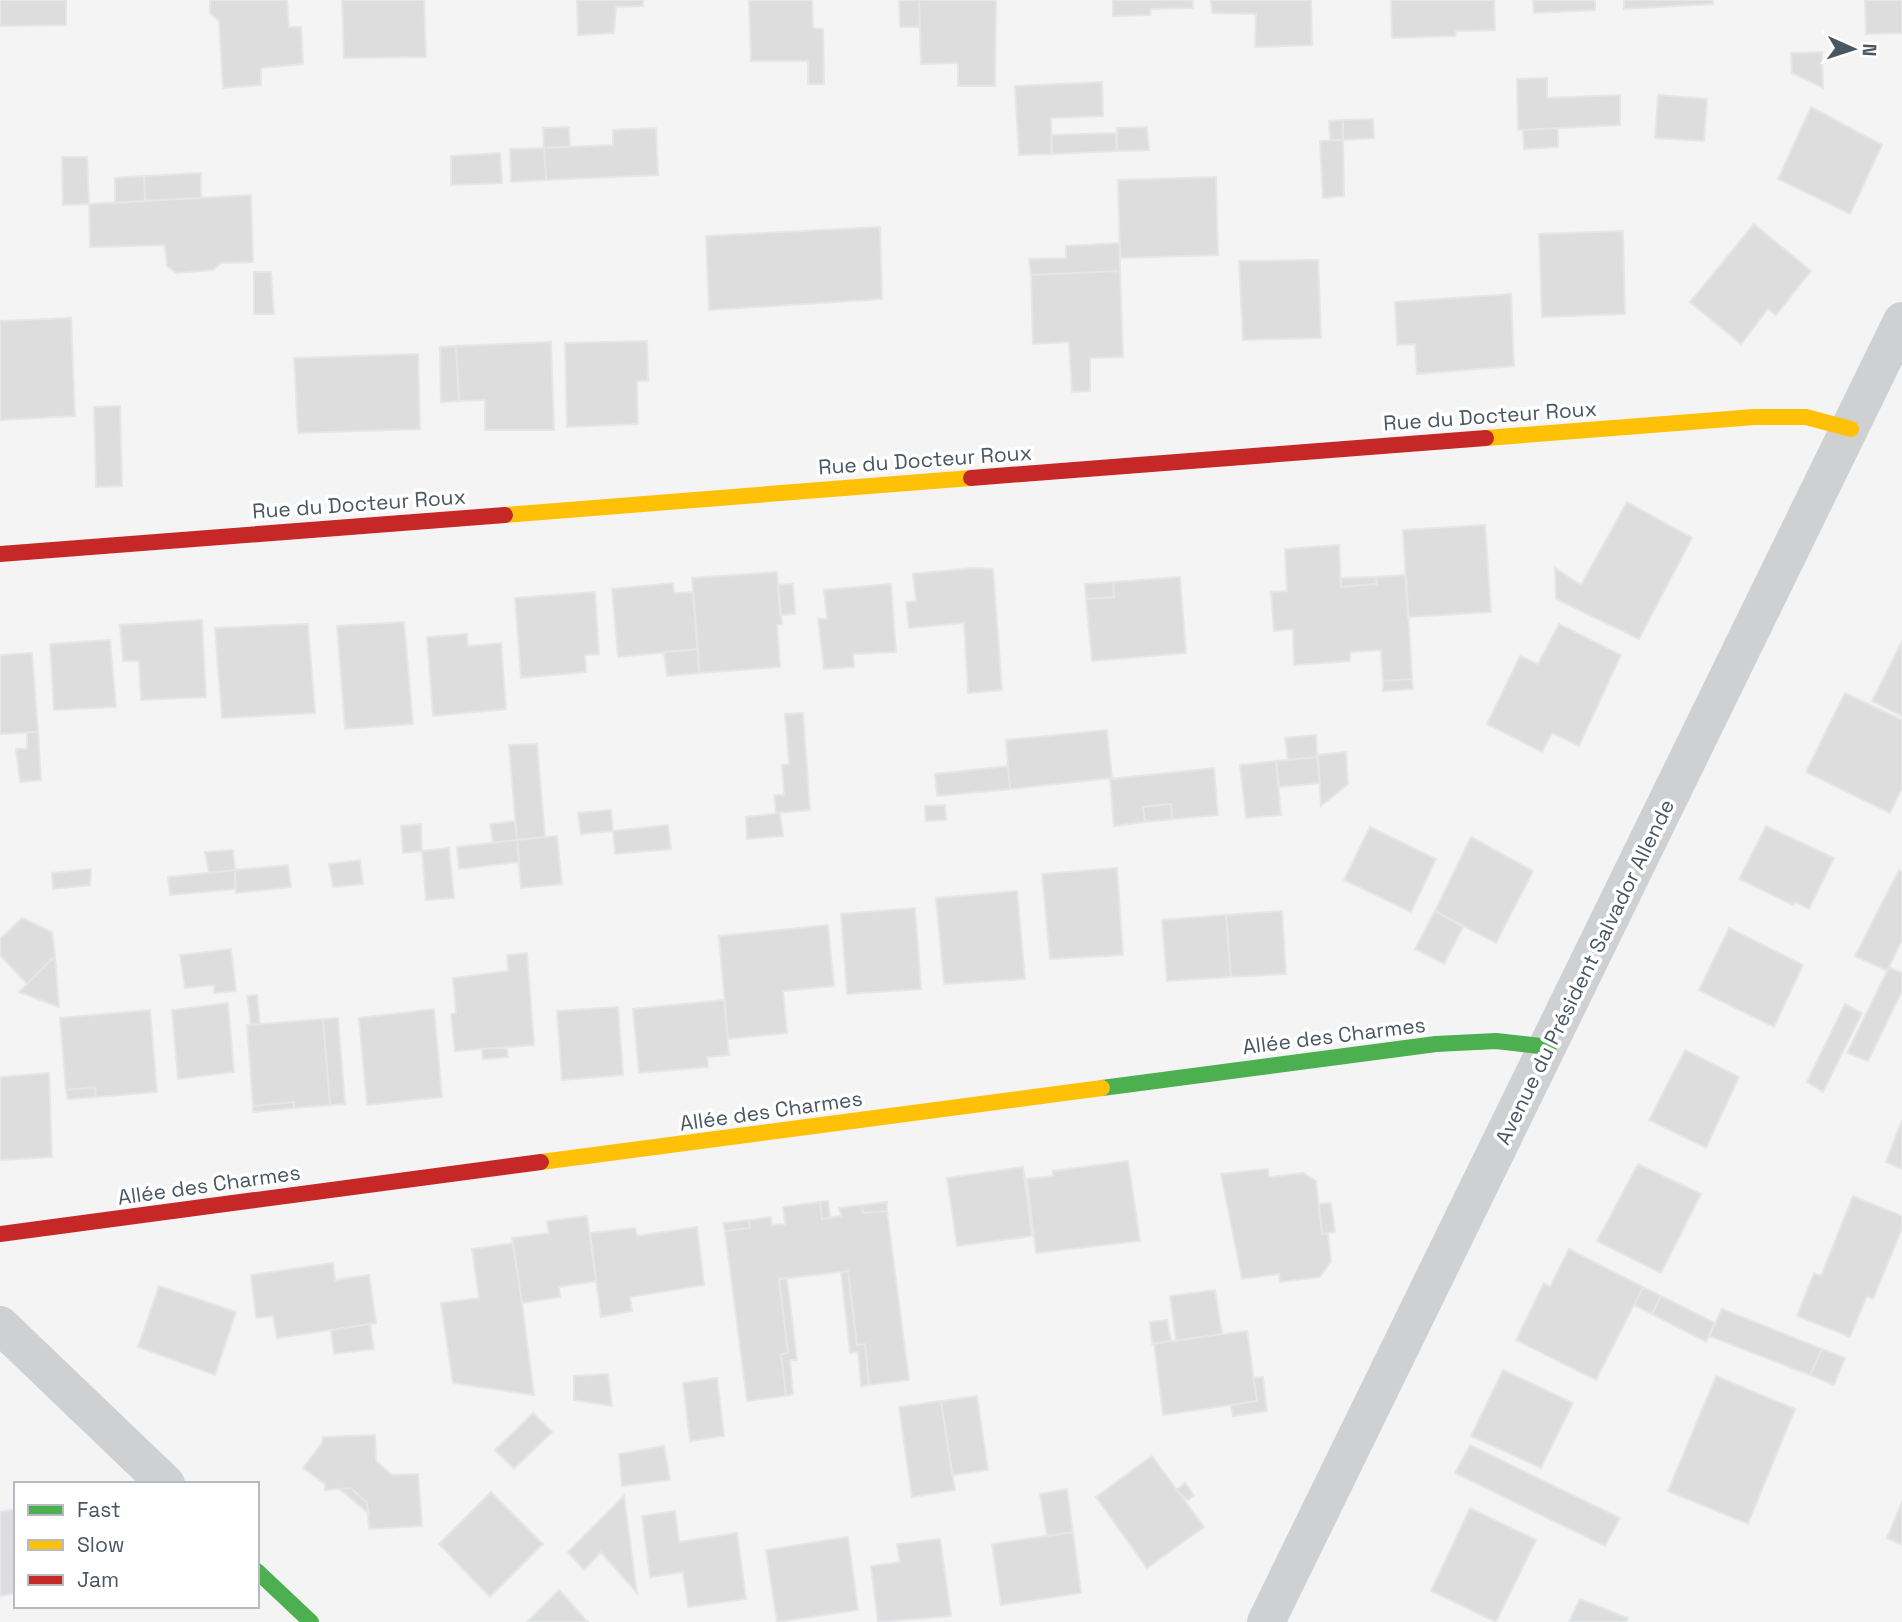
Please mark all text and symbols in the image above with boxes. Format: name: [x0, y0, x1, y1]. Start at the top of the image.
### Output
north arrow: [1818, 14, 1888, 84]
text: N: [1857, 43, 1882, 57]
street label: Rue du Docteur Roux: [1382, 395, 1598, 436]
street label: Rue du Docteur Roux: [817, 439, 1033, 480]
street label: Rue du Docteur Roux: [251, 483, 467, 524]
street label: Avenue du Président Salvador Allende: [1489, 795, 1680, 1149]
street label: Allée des Charmes: [1241, 1011, 1427, 1060]
street label: Allée des Charmes: [678, 1084, 864, 1137]
street label: Allée des Charmes: [116, 1158, 302, 1211]
legend: [14, 1482, 259, 1608]
text: Fast: [77, 1496, 121, 1523]
text: Slow: [77, 1531, 125, 1558]
text: Jam: [77, 1566, 119, 1593]

